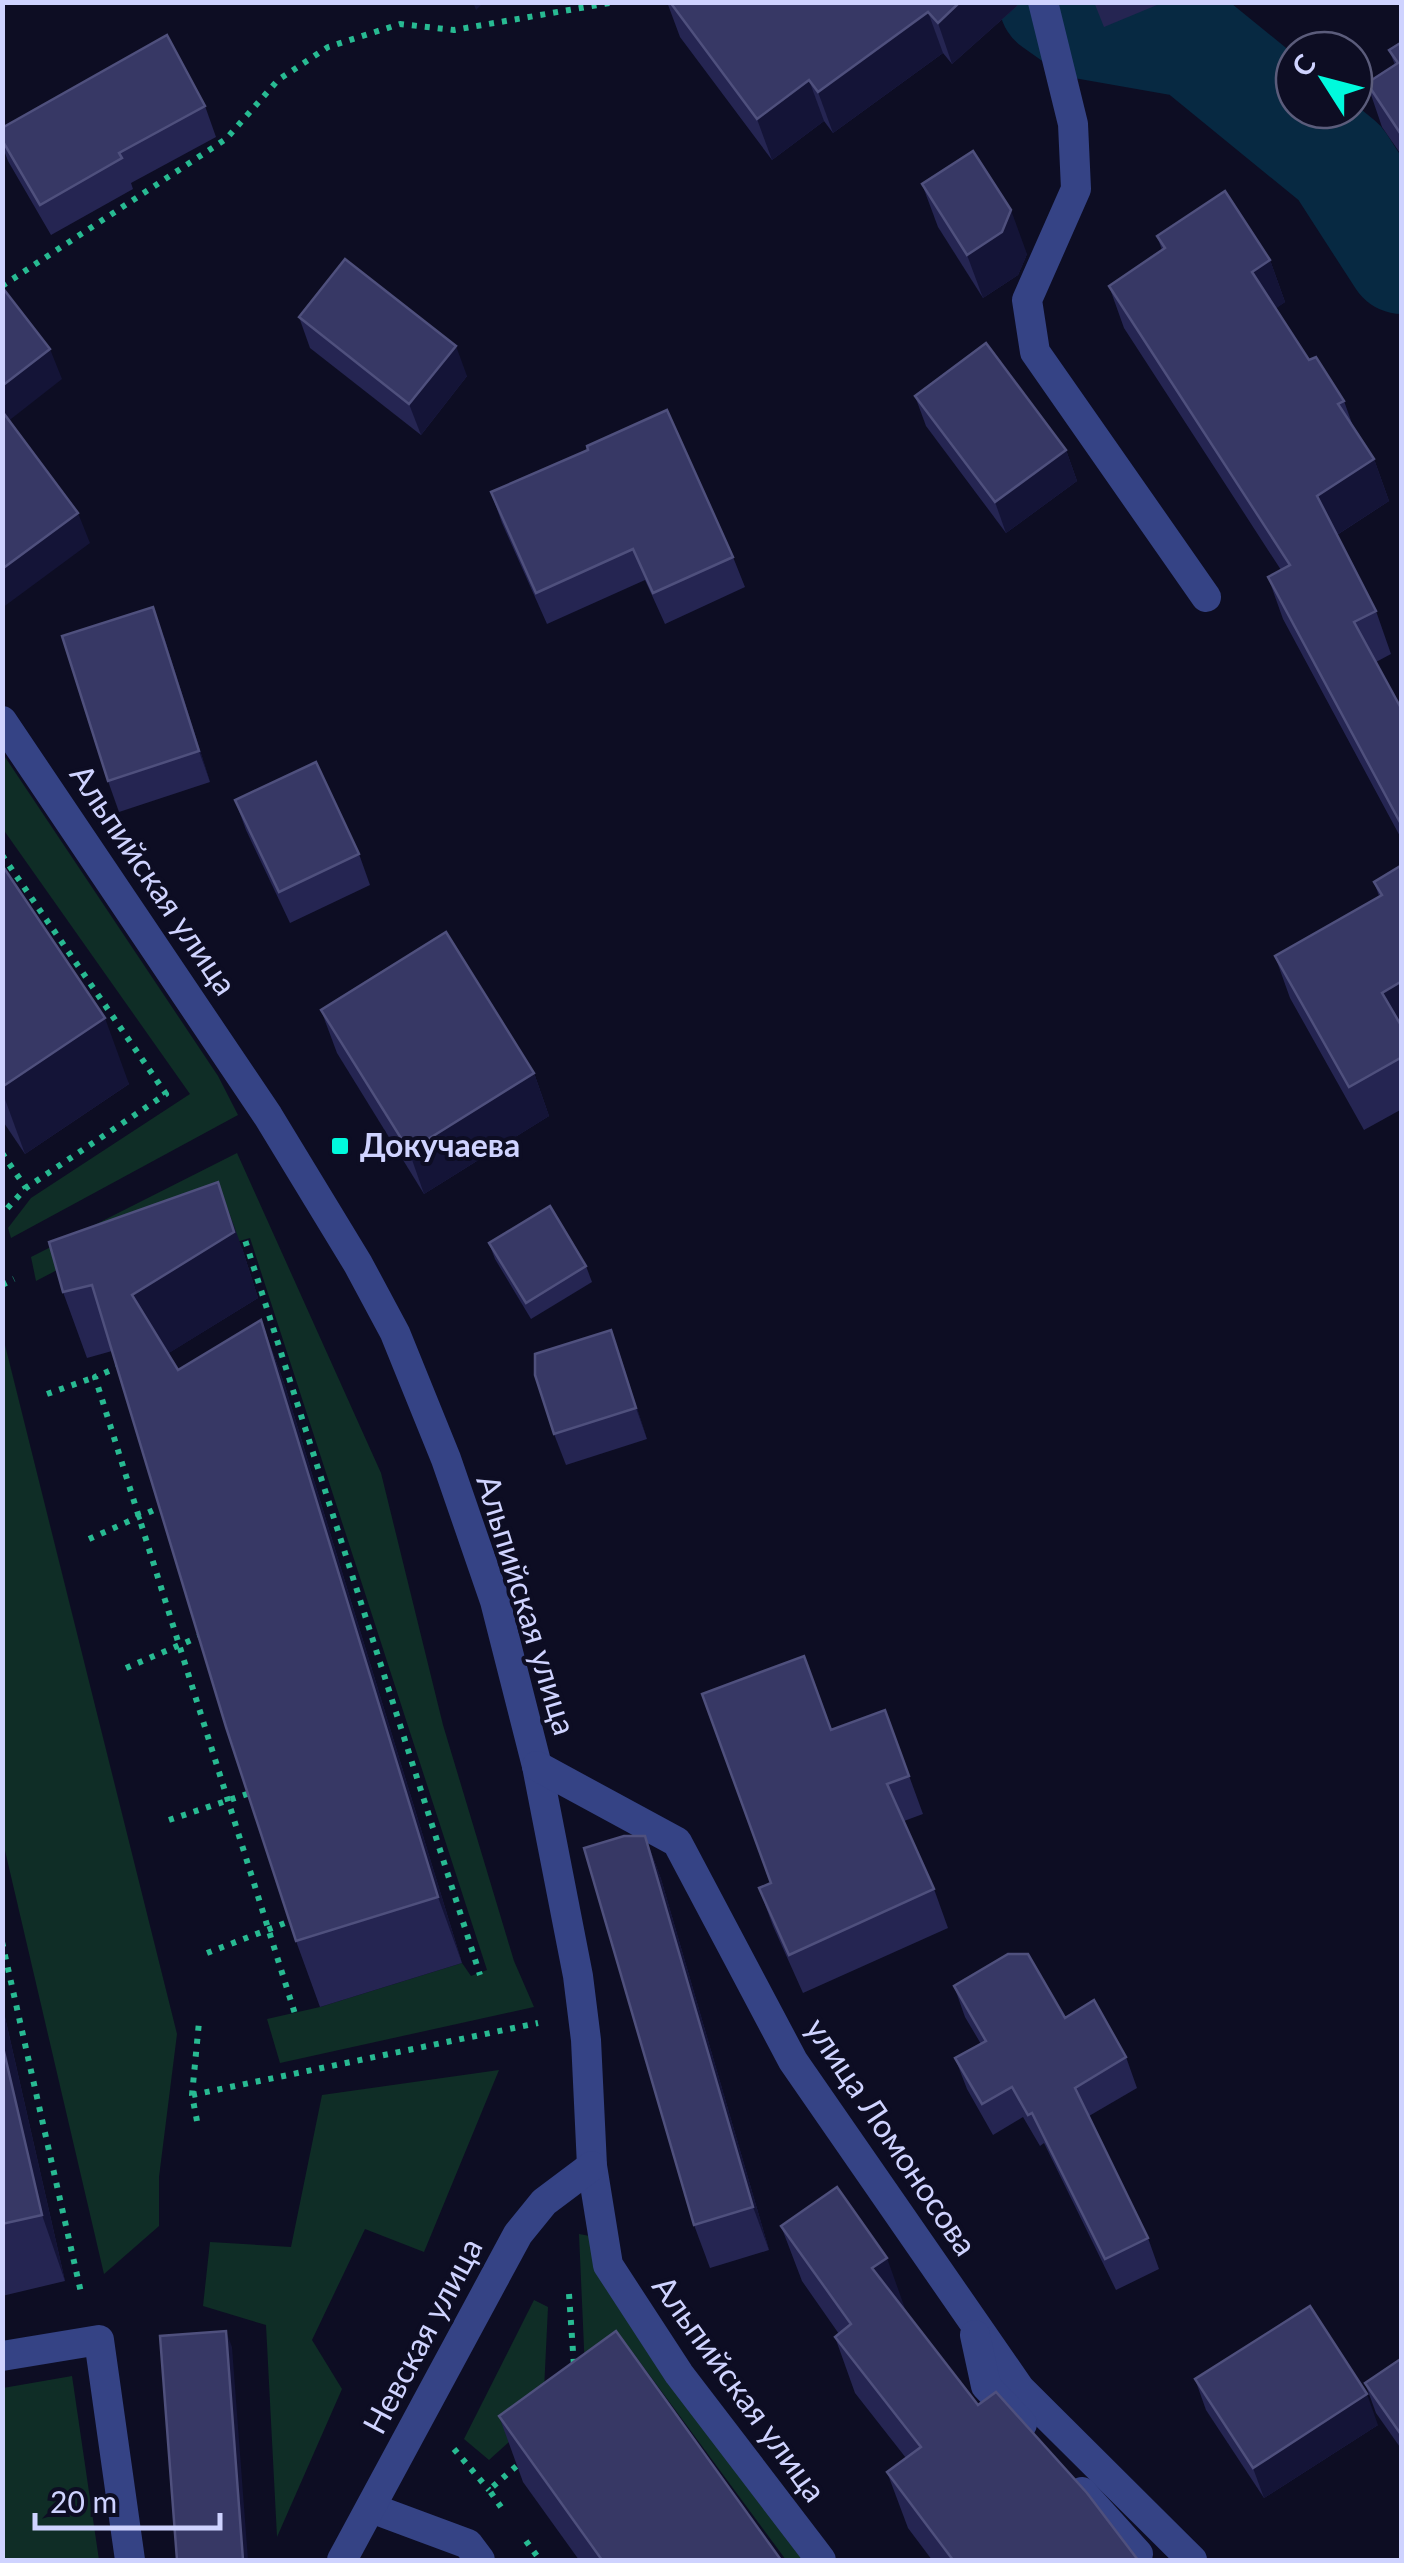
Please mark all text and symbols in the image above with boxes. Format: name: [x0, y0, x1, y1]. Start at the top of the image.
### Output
north arrow: [1274, 30, 1374, 130]
text: С: [1284, 47, 1322, 82]
street label: Альпийская улица: [63, 756, 246, 1002]
place label: Докучаева: [360, 1125, 520, 1164]
marker: Докучаева: [329, 1135, 351, 1157]
street label: Альпийская улица: [469, 1470, 586, 1739]
street label: улица Ломоносова: [798, 2010, 986, 2262]
street label: Невская улица: [354, 2231, 490, 2440]
street label: Альпийская улица: [645, 2267, 835, 2509]
scale bar: [35, 2468, 220, 2530]
text: 20 m: [50, 2483, 117, 2519]

